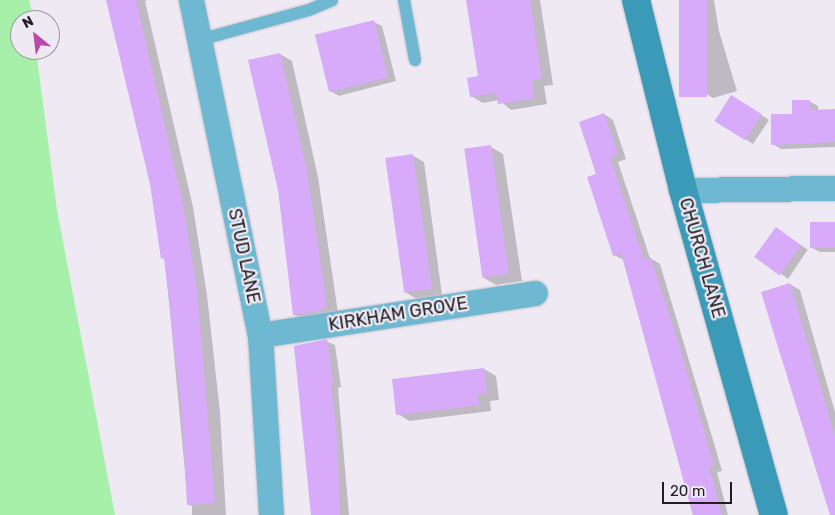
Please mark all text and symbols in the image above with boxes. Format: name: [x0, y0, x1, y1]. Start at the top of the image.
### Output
north arrow: [10, 10, 60, 60]
text: N: [19, 12, 36, 32]
street label: CHURCH LANE: [675, 195, 729, 321]
street label: STUD LANE: [223, 207, 265, 305]
street label: KIRKHAM GROVE: [327, 292, 469, 336]
scale bar: [665, 472, 735, 504]
text: 20 m: [670, 482, 705, 500]

